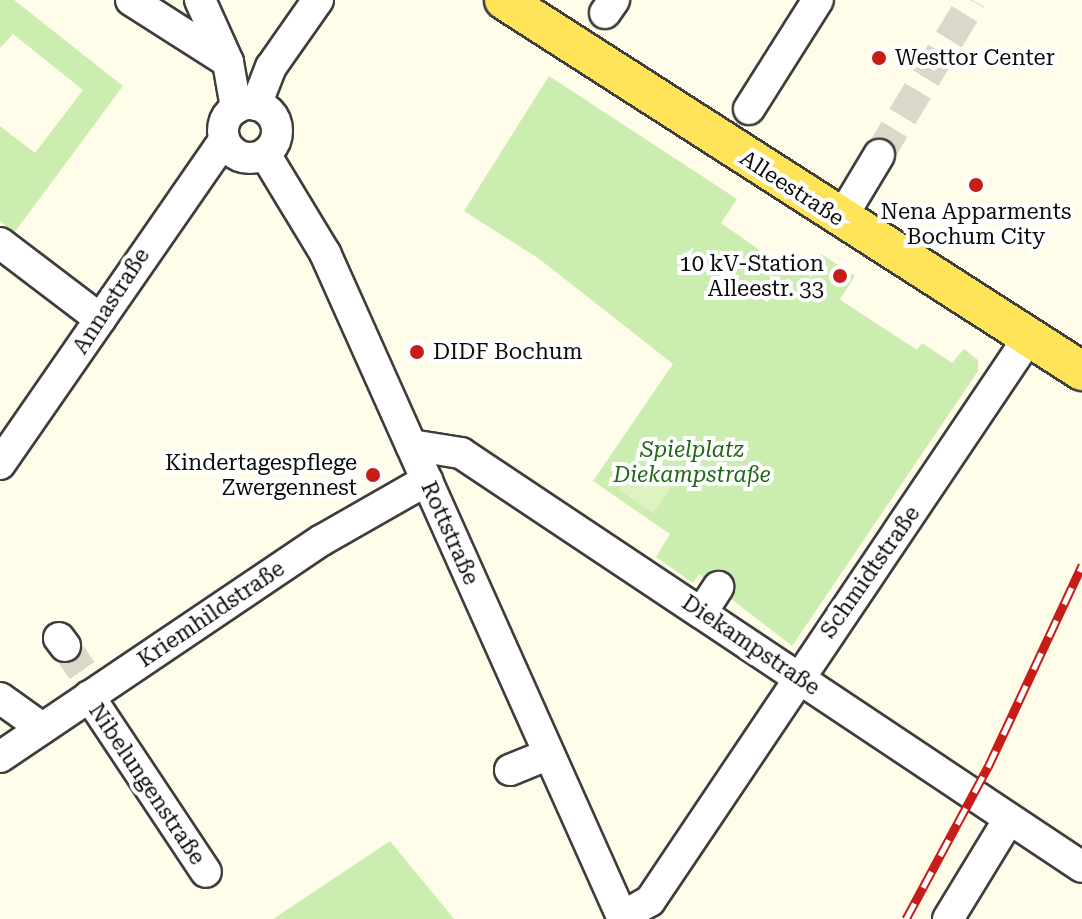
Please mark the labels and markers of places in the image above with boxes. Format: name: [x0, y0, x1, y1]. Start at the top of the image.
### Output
place label: Westtor Center: [895, 45, 1055, 71]
marker: Westtor Center: [870, 49, 888, 67]
marker: Nena Apparments Bochum City: [967, 176, 985, 194]
place label: Nena Apparments Bochum City: [881, 198, 1071, 250]
place label: 10 kV-Station Alleestr. 33: [679, 250, 824, 302]
marker: 10 kV-Station Alleestr. 33: [831, 267, 849, 285]
place label: DIDF Bochum: [433, 339, 582, 365]
marker: DIDF Bochum: [408, 343, 426, 361]
place label: Kindertagespflege Zwergennest: [165, 449, 357, 500]
marker: Kindertagespflege Zwergennest: [364, 466, 382, 484]

